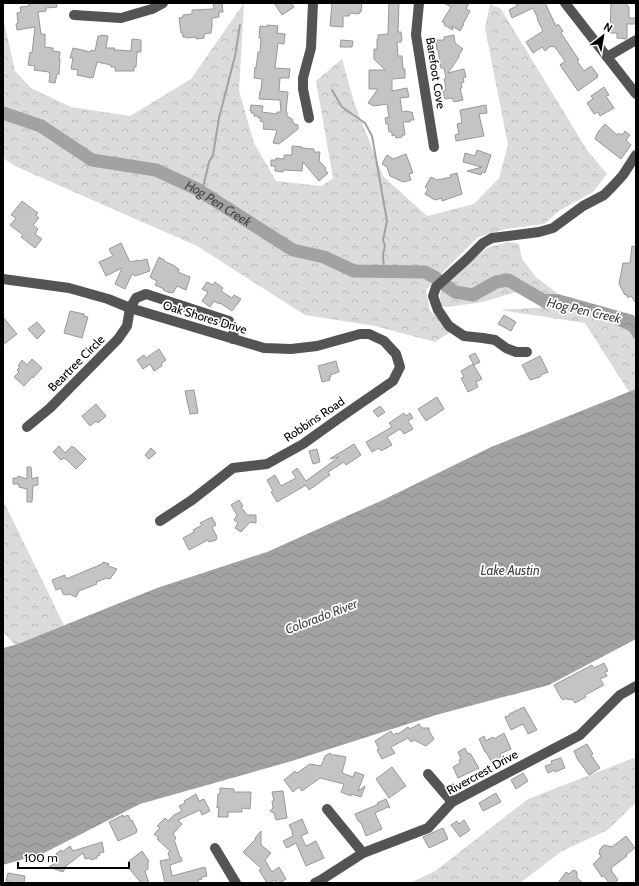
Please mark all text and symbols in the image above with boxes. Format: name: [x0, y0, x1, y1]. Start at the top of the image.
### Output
north arrow: [583, 16, 623, 56]
text: N: [601, 19, 615, 35]
street label: Barefoot Cove: [423, 36, 449, 110]
water label: Hog Pen Creek: [183, 177, 255, 230]
water label: Hog Pen Creek: [546, 294, 623, 326]
street label: Oak Shores Drive: [161, 297, 249, 337]
street label: Beartree Circle: [45, 332, 107, 394]
street label: Robbins Road: [281, 393, 347, 445]
water label: Lake Austin: [480, 562, 540, 578]
water label: Colorado River: [283, 595, 360, 637]
street label: Rivercrest Drive: [444, 746, 520, 798]
scale bar: [18, 844, 129, 870]
text: 100 m: [24, 850, 58, 865]

